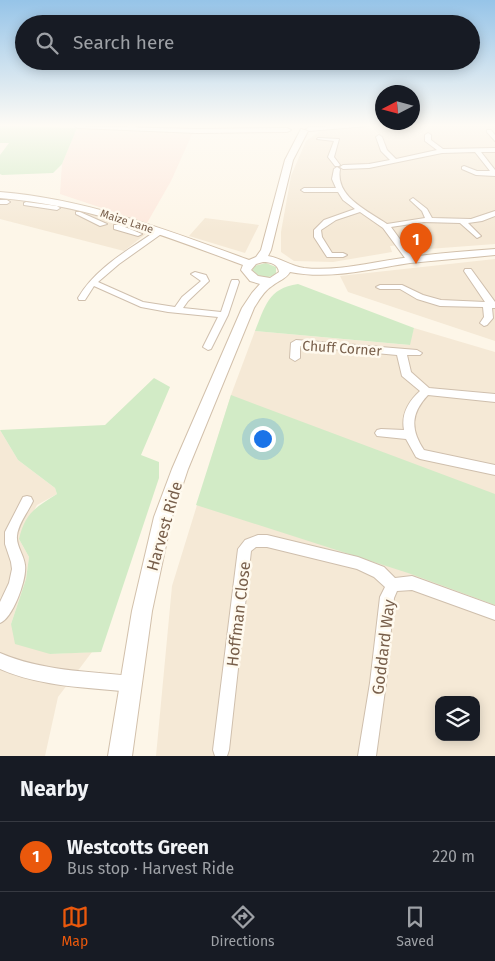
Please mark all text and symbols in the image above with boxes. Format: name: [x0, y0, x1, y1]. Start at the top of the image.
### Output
search box: [15, 15, 480, 70]
icon: search: [33, 29, 61, 57]
text: Search here: [73, 31, 174, 54]
north arrow: [375, 85, 420, 130]
street label: Maize Lane: [99, 207, 155, 236]
pin: 1: [400, 223, 432, 264]
street label: Chuff Corner: [302, 337, 383, 360]
your location: [250, 426, 276, 452]
street label: Harvest Ride: [143, 479, 186, 573]
street label: Hoffman Close: [223, 560, 254, 668]
street label: Goddard Way: [368, 598, 399, 696]
map controls: [435, 696, 480, 741]
button: layers: [435, 696, 480, 741]
text: Nearby: [20, 776, 88, 802]
text: Westcotts Green: [67, 836, 209, 859]
text: 1: [32, 847, 40, 866]
text: 220 m: [432, 847, 475, 866]
text: Bus stop · Harvest Ride: [67, 859, 234, 878]
tab: Map: [61, 903, 89, 950]
tab: Directions: [210, 903, 275, 950]
tab: Saved: [396, 903, 434, 950]

